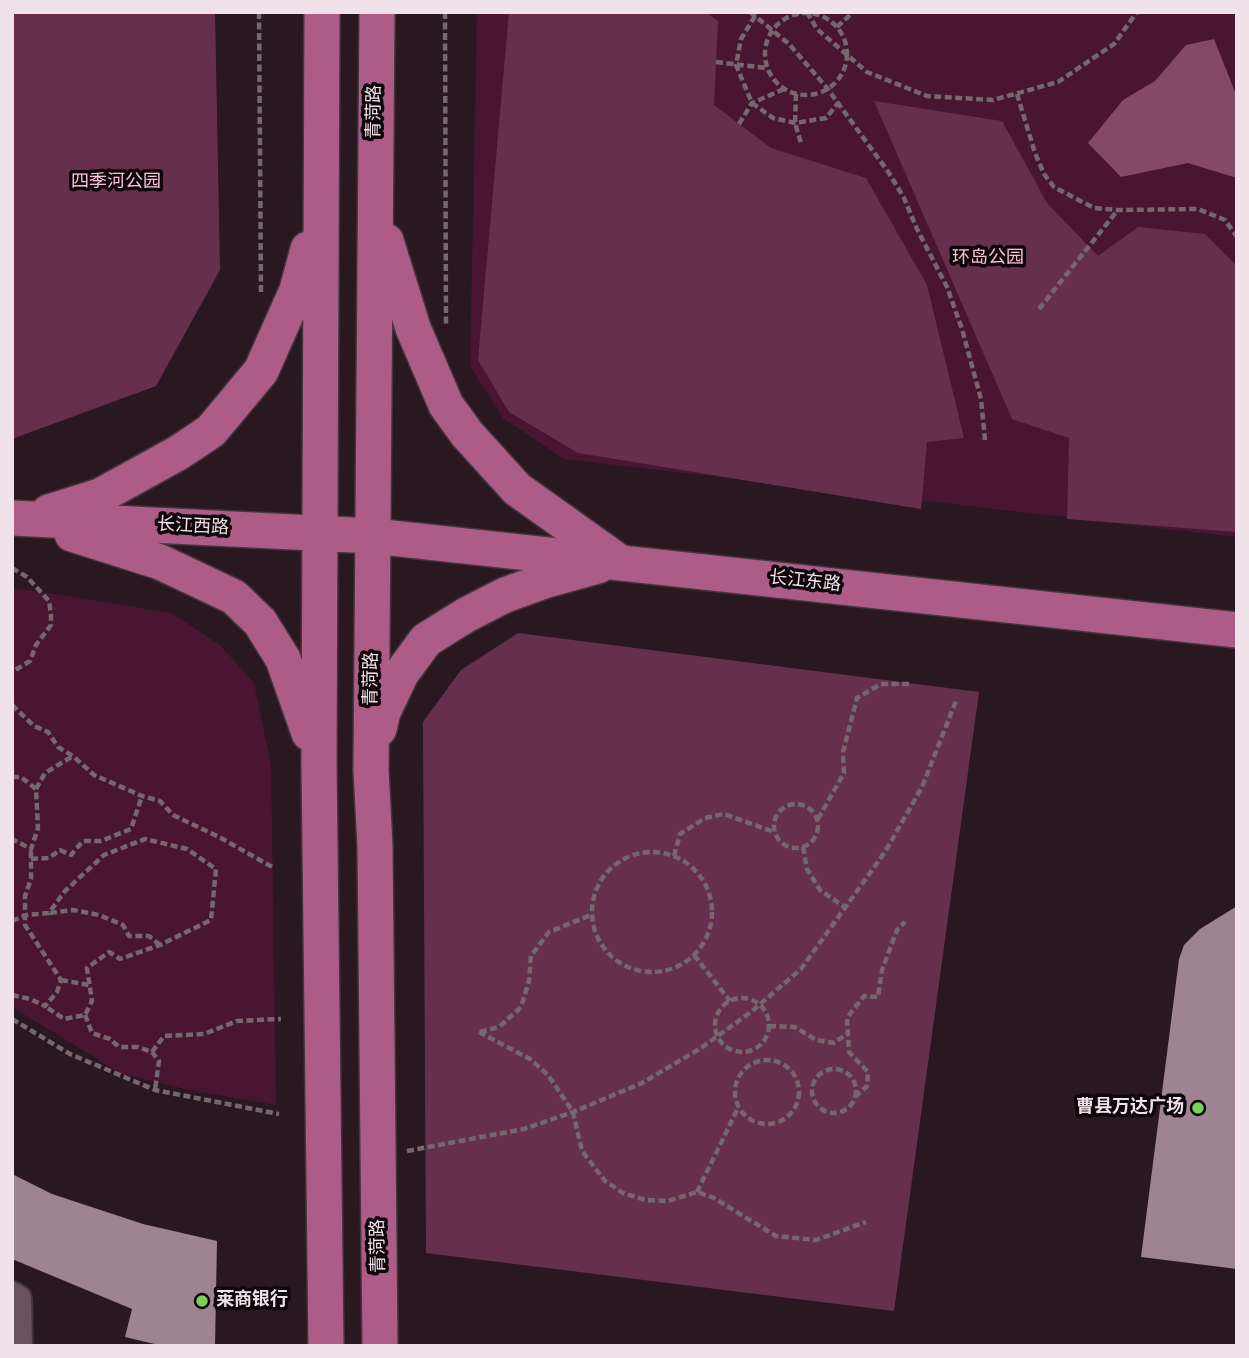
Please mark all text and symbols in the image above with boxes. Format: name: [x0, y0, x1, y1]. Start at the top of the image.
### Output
street label: 青菏路: [364, 85, 386, 139]
park label: 四季河公园: [71, 172, 161, 194]
park label: 环岛公园: [952, 248, 1024, 270]
street label: 长江西路: [156, 514, 230, 540]
street label: 长江东路: [768, 567, 842, 597]
street label: 青菏路: [361, 652, 383, 706]
place label: 曹县万达广场: [1076, 1097, 1184, 1119]
marker: 曹县万达广场: [1190, 1100, 1206, 1116]
street label: 青菏路: [368, 1219, 390, 1273]
place label: 莱商银行: [216, 1290, 288, 1312]
marker: 莱商银行: [194, 1293, 210, 1309]

